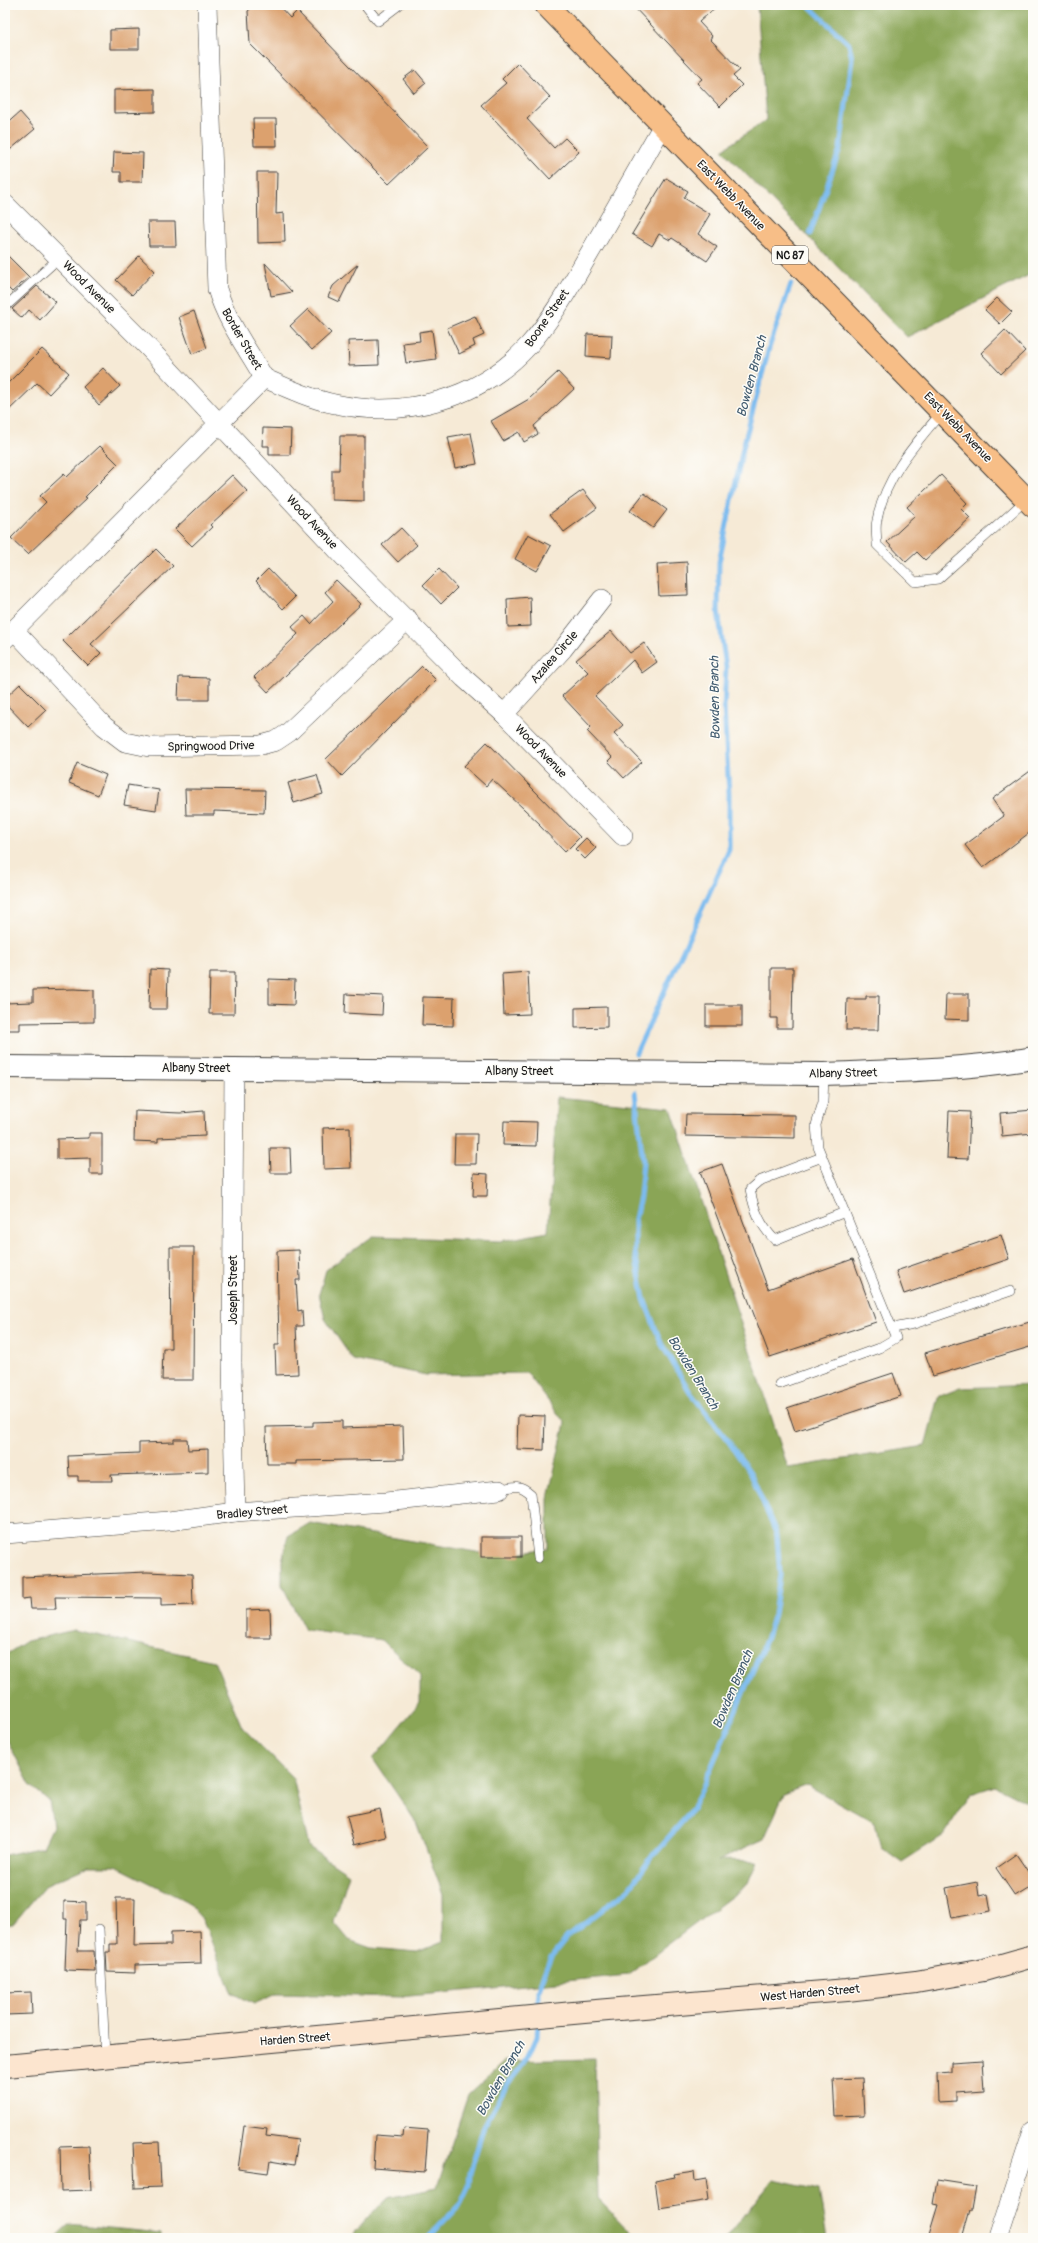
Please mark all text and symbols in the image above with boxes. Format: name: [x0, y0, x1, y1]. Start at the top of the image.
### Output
street label: East Webb Avenue: [693, 157, 768, 234]
road number: NC 87: [772, 246, 808, 264]
street label: Wood Avenue: [59, 258, 118, 317]
street label: Boone Street: [522, 286, 573, 350]
street label: Border Street: [218, 306, 265, 373]
water label: Bowden Branch: [733, 333, 771, 419]
street label: East Webb Avenue: [920, 389, 995, 466]
street label: Wood Avenue: [283, 492, 341, 553]
street label: Azalea Circle: [527, 628, 581, 687]
water label: Bowden Branch: [706, 655, 724, 740]
street label: Wood Avenue: [511, 721, 570, 781]
street label: Springwood Drive: [167, 738, 255, 755]
street label: Albany Street: [162, 1061, 230, 1076]
street label: Albany Street: [485, 1064, 553, 1079]
street label: Albany Street: [809, 1065, 878, 1082]
street label: Joseph Street: [226, 1255, 241, 1325]
water label: Bowden Branch: [664, 1333, 723, 1413]
street label: Bradley Street: [216, 1502, 289, 1523]
water label: Bowden Branch: [709, 1647, 757, 1731]
street label: West Harden Street: [760, 1982, 861, 2005]
street label: Harden Street: [259, 2030, 331, 2049]
water label: Bowden Branch: [473, 2038, 529, 2119]

